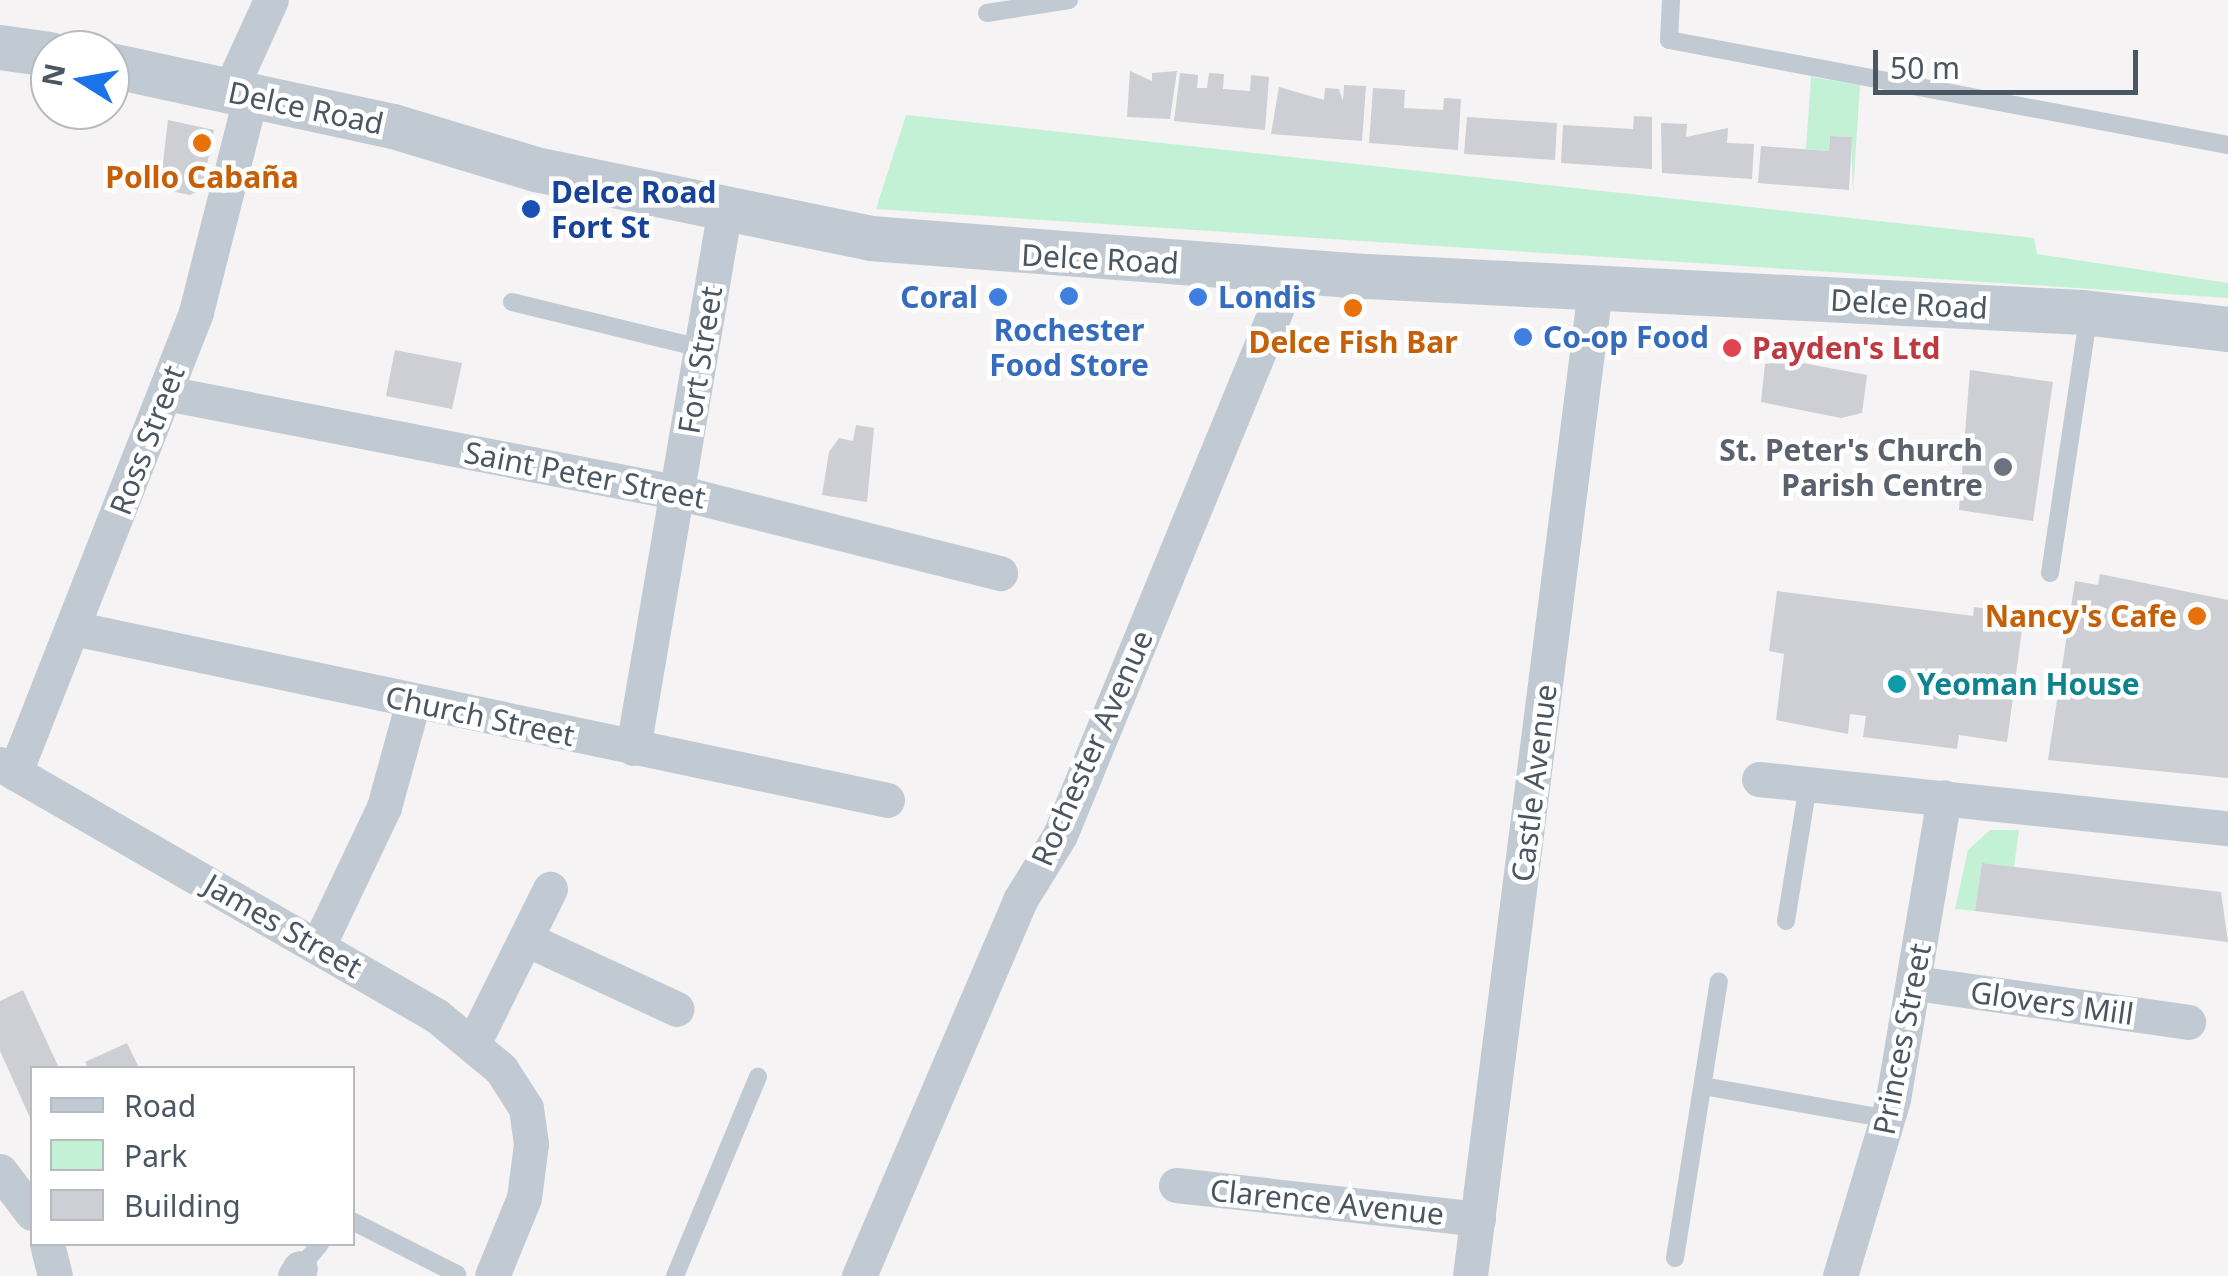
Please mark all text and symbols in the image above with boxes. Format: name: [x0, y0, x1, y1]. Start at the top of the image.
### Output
north arrow: [30, 30, 130, 130]
scale bar: [1878, 30, 2143, 92]
text: 50 m: [1890, 47, 1960, 88]
text: N: [32, 60, 73, 89]
street label: Delce Road: [225, 74, 387, 142]
marker: Pollo Cabaña: [191, 132, 213, 154]
place label: Pollo Cabaña: [105, 159, 299, 195]
place label: Delce Road Fort St: [551, 174, 716, 244]
marker: Delce Road Fort St: [520, 198, 542, 220]
street label: Delce Road: [1020, 237, 1180, 281]
place label: Coral: [900, 279, 978, 315]
place label: Londis: [1218, 279, 1316, 315]
street label: Delce Road: [1829, 282, 1989, 326]
street label: Fort Street: [671, 284, 729, 436]
marker: Rochester Food Store: [1058, 285, 1080, 307]
marker: Coral: [987, 286, 1009, 308]
marker: Londis: [1187, 286, 1209, 308]
marker: Delce Fish Bar: [1342, 297, 1364, 319]
place label: Rochester Food Store: [989, 312, 1149, 382]
place label: Co-op Food: [1543, 319, 1709, 355]
place label: Delce Fish Bar: [1248, 324, 1458, 360]
marker: Co-op Food: [1512, 326, 1534, 348]
place label: Payden's Ltd: [1752, 330, 1940, 366]
marker: Payden's Ltd: [1721, 337, 1743, 359]
street label: Ross Street: [102, 360, 192, 520]
place label: St. Peter's Church Parish Centre: [1719, 432, 1983, 502]
street label: Saint Peter Street: [461, 434, 709, 516]
marker: St. Peter's Church Parish Centre: [1992, 456, 2014, 478]
place label: Nancy's Cafe: [1985, 598, 2177, 634]
marker: Nancy's Cafe: [2186, 605, 2208, 627]
street label: Rochester Avenue: [1024, 625, 1160, 871]
place label: Yeoman House: [1917, 666, 2140, 702]
marker: Yeoman House: [1886, 673, 1908, 695]
street label: Church Street: [382, 678, 578, 754]
street label: Castle Avenue: [1504, 682, 1564, 884]
street label: James Street: [198, 866, 368, 986]
street label: Princes Street: [1866, 940, 1938, 1138]
street label: Glovers Mill: [1968, 974, 2136, 1032]
legend: [30, 1066, 355, 1246]
text: Road: [124, 1085, 196, 1126]
text: Park: [124, 1135, 187, 1176]
street label: Clarence Avenue: [1208, 1172, 1446, 1232]
text: Building: [124, 1185, 241, 1226]

